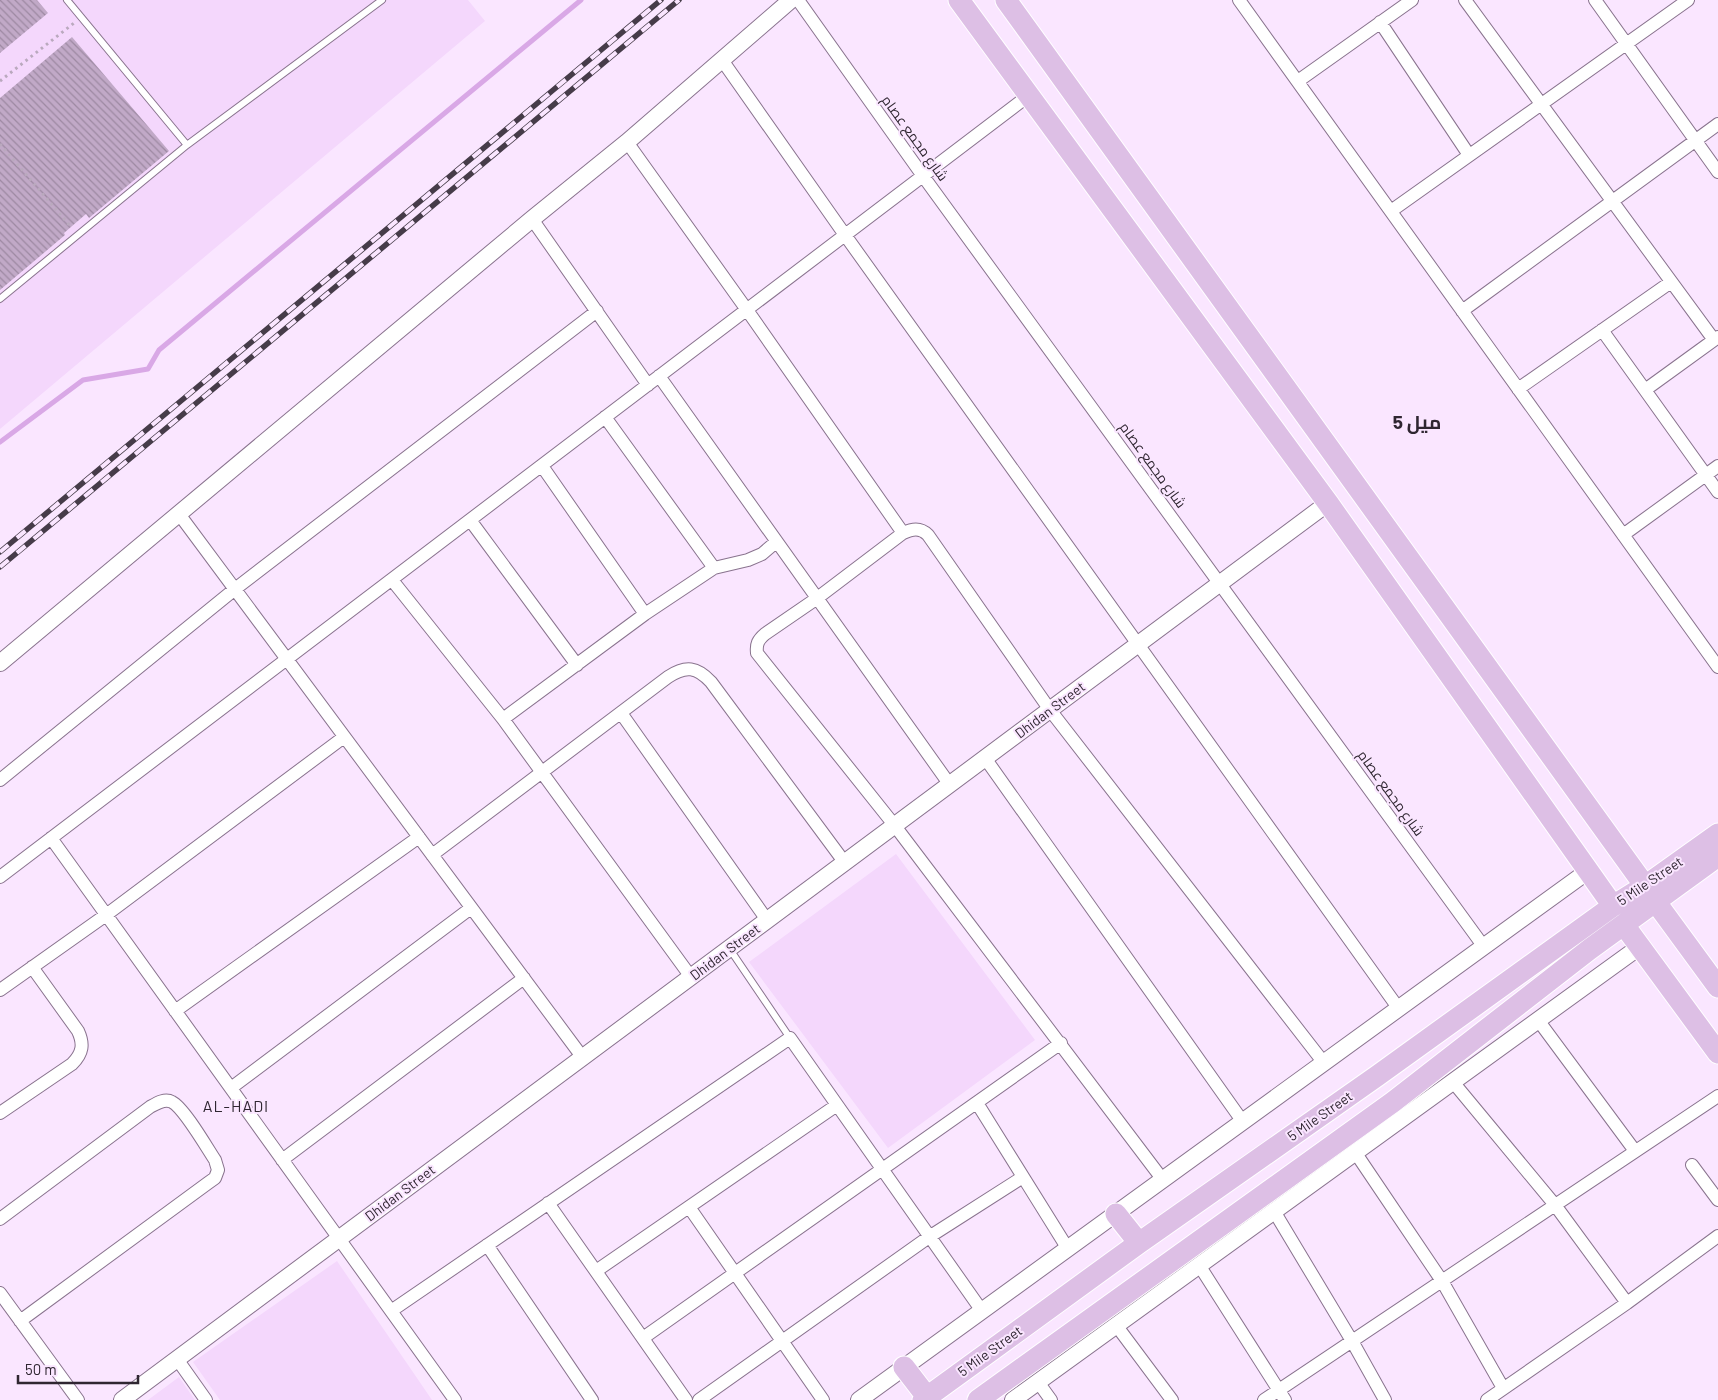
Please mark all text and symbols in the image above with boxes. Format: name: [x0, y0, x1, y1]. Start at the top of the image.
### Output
street label: شارع مجمع عصام: [877, 92, 952, 185]
district label: 5 ميل: [1393, 410, 1441, 434]
street label: شارع مجمع عصام: [1115, 419, 1190, 512]
street label: Dhidan Street: [1011, 678, 1088, 741]
street label: شارع مجمع عصام: [1353, 747, 1428, 840]
street label: 5 Mile Street: [1614, 852, 1686, 909]
street label: Dhidan Street: [686, 920, 763, 983]
street label: 5 Mile Street: [1284, 1087, 1355, 1144]
district label: AL-HADI: [203, 1096, 269, 1115]
street label: Dhidan Street: [361, 1161, 438, 1224]
street label: 5 Mile Street: [954, 1322, 1025, 1380]
scale bar: [18, 1352, 138, 1384]
text: 50 m: [25, 1360, 57, 1378]

